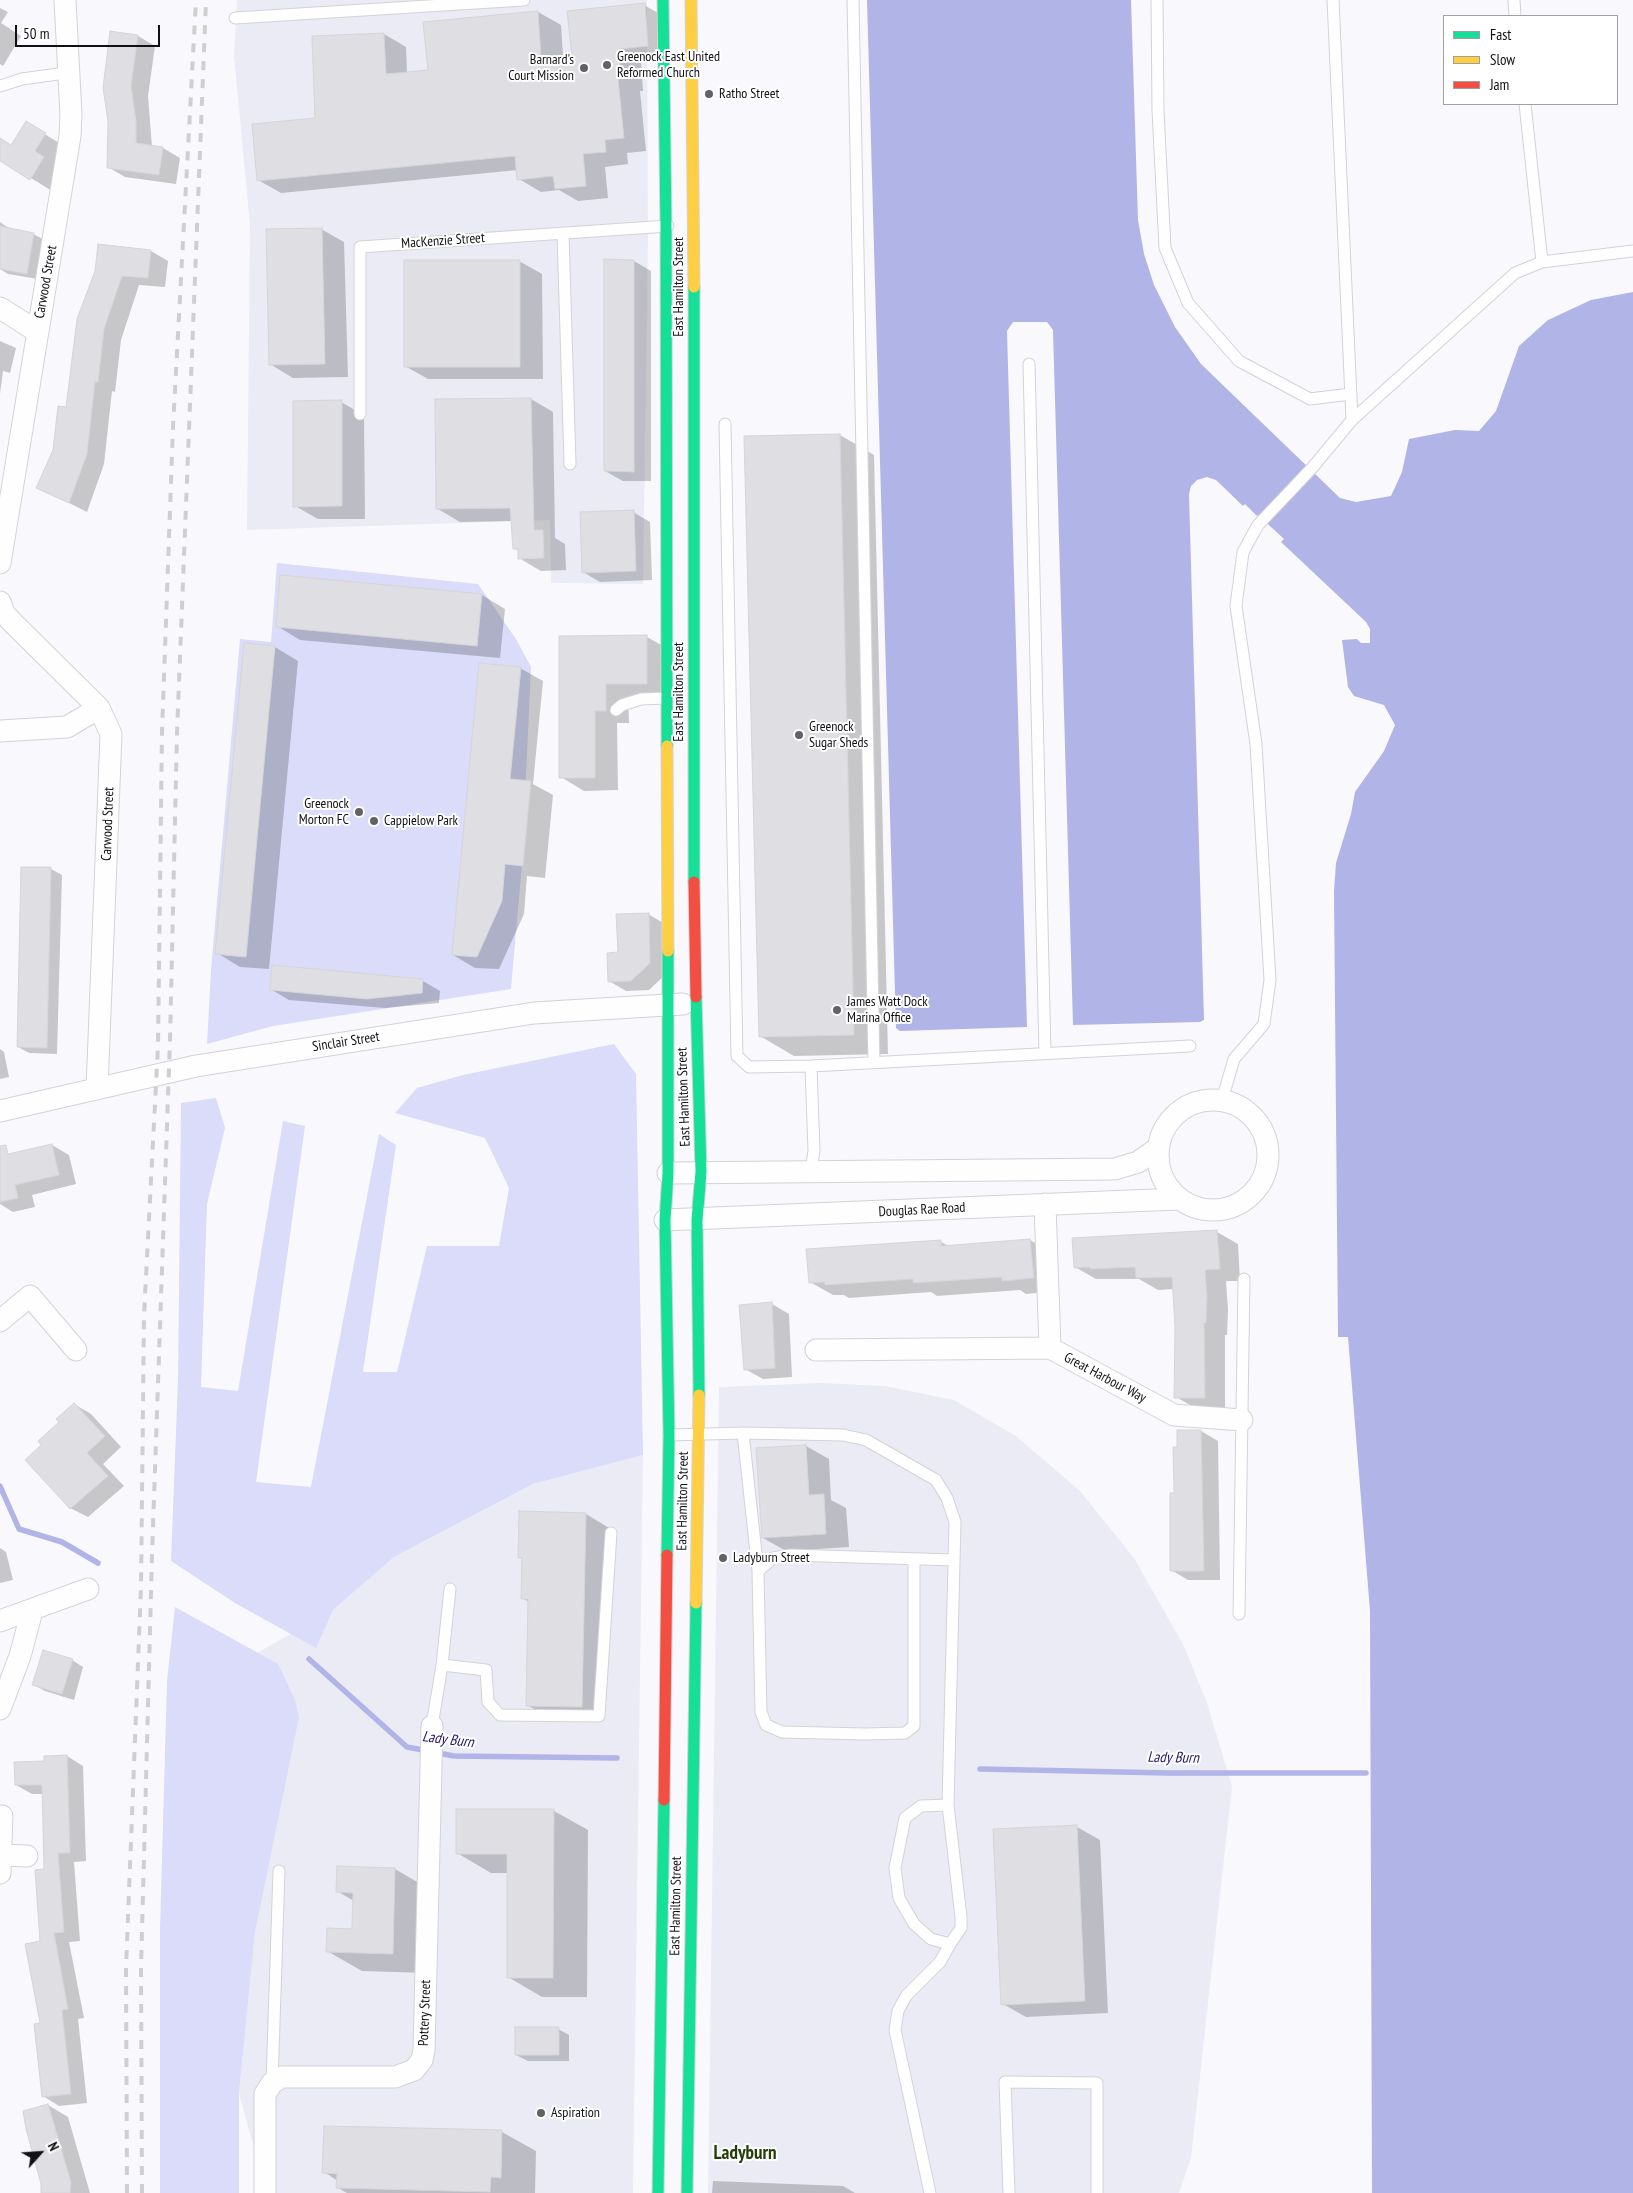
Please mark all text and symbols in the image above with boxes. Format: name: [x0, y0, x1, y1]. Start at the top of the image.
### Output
scale bar: [18, 15, 162, 47]
legend: [1443, 15, 1618, 105]
text: 50 m: [23, 24, 49, 43]
text: Fast: [1490, 25, 1511, 44]
place label: Greenock East United Reformed Church: [617, 49, 720, 82]
text: Slow: [1490, 50, 1515, 69]
place label: Barnard's Court Mission: [508, 52, 574, 84]
marker: Greenock East United Reformed Church: [601, 59, 613, 71]
marker: Barnard's Court Mission: [578, 62, 590, 74]
text: Jam: [1490, 75, 1509, 94]
place label: Ratho Street: [719, 86, 779, 102]
marker: Ratho Street: [703, 88, 715, 100]
street label: MacKenzie Street: [401, 230, 485, 252]
street label: East Hamilton Street: [671, 237, 687, 337]
street label: Carwood Street: [31, 244, 61, 320]
street label: East Hamilton Street: [671, 642, 687, 742]
place label: Greenock Sugar Sheds: [809, 719, 868, 752]
marker: Greenock Sugar Sheds: [793, 729, 805, 741]
street label: Carwood Street: [98, 787, 118, 861]
place label: Greenock Morton FC: [299, 796, 349, 829]
marker: Greenock Morton FC: [353, 806, 365, 818]
place label: Cappielow Park: [384, 813, 458, 829]
marker: Cappielow Park: [368, 815, 380, 827]
place label: James Watt Dock Marina Office: [847, 994, 928, 1026]
marker: James Watt Dock Marina Office: [831, 1004, 843, 1016]
street label: Sinclair Street: [311, 1028, 381, 1056]
street label: East Hamilton Street: [674, 1047, 694, 1147]
street label: Douglas Rae Road: [878, 1199, 966, 1221]
street label: Great Harbour Way: [1061, 1349, 1149, 1407]
street label: East Hamilton Street: [674, 1451, 692, 1551]
place label: Ladyburn Street: [733, 1550, 810, 1566]
marker: Ladyburn Street: [717, 1552, 729, 1564]
water label: Lady Burn: [421, 1728, 475, 1752]
water label: Lady Burn: [1147, 1749, 1199, 1767]
street label: East Hamilton Street: [667, 1856, 685, 1956]
street label: Pottery Street: [415, 1980, 435, 2046]
place label: Aspiration: [551, 2105, 600, 2121]
marker: Aspiration: [535, 2107, 547, 2119]
north arrow: [15, 2128, 65, 2178]
text: N: [44, 2139, 63, 2154]
district label: Ladyburn: [714, 2143, 776, 2165]

